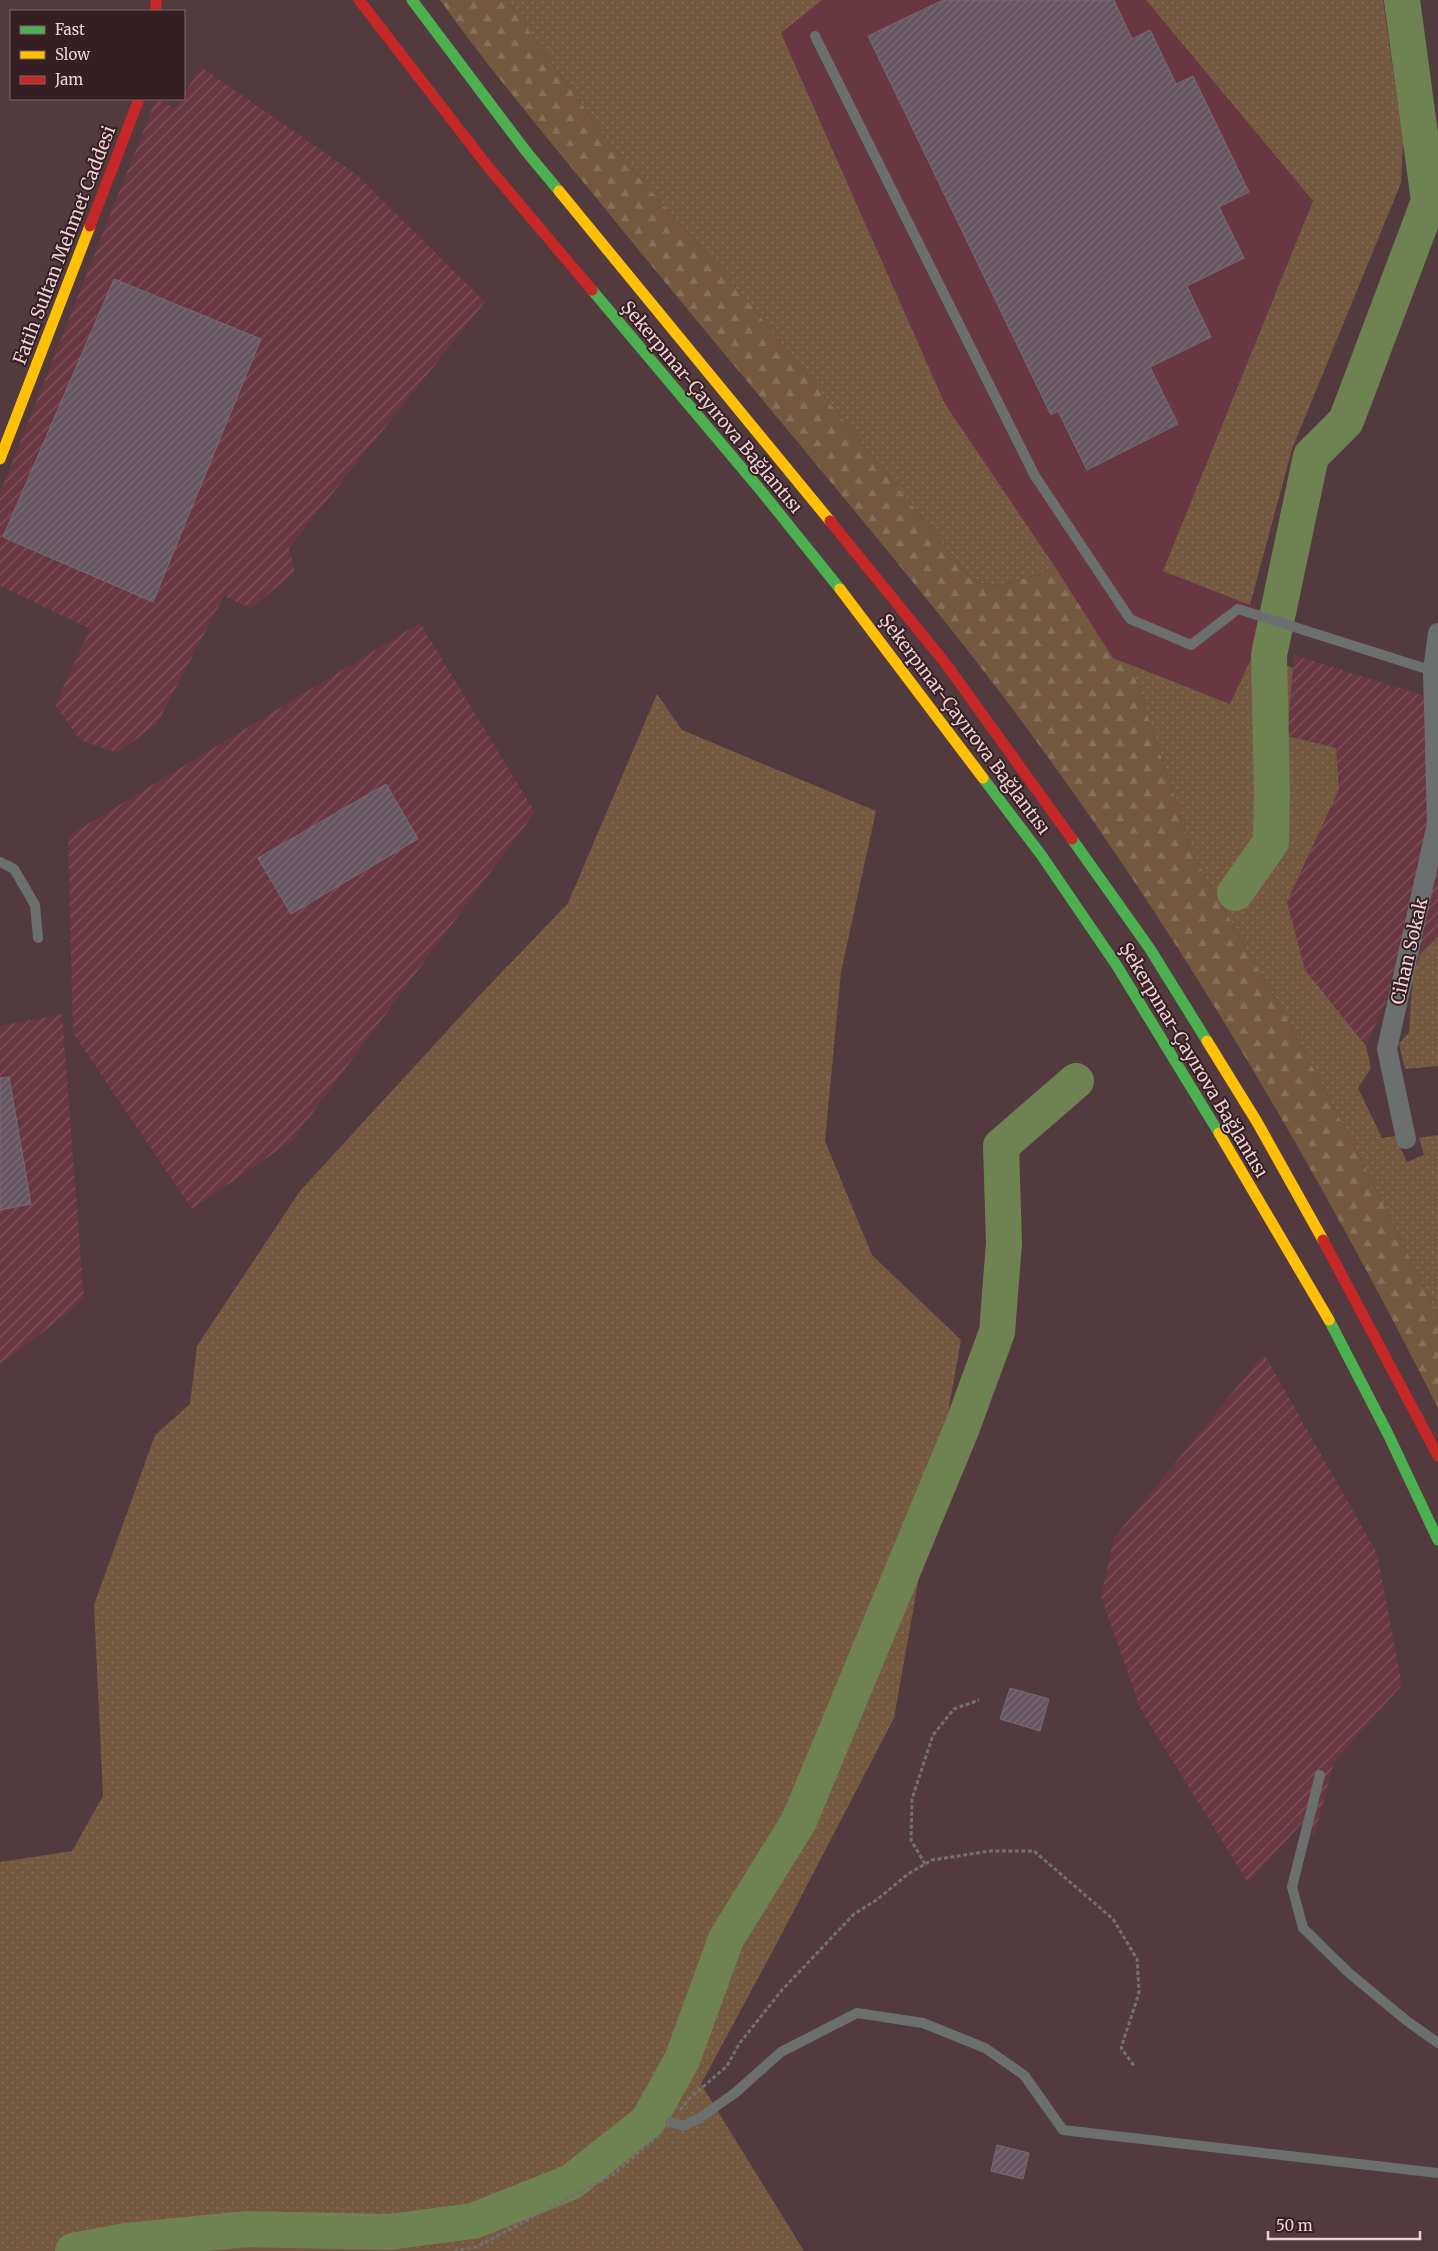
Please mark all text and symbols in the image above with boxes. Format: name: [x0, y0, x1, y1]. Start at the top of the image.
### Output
legend: [10, 10, 185, 100]
text: Fast: [55, 20, 85, 39]
text: Slow: [55, 45, 90, 64]
text: Jam: [54, 70, 83, 89]
street label: Fatih Sultan Mehmet Caddesi: [8, 122, 120, 368]
street label: Şekerpınar-Çayırova Bağlantısı: [616, 296, 808, 518]
street label: Şekerpınar-Çayırova Bağlantısı: [874, 609, 1056, 839]
street label: Cihan Sokak: [1386, 895, 1433, 1007]
street label: Şekerpınar-Çayırova Bağlantısı: [1115, 938, 1274, 1182]
scale bar: [1268, 2208, 1420, 2240]
text: 50 m: [1276, 2216, 1313, 2235]

